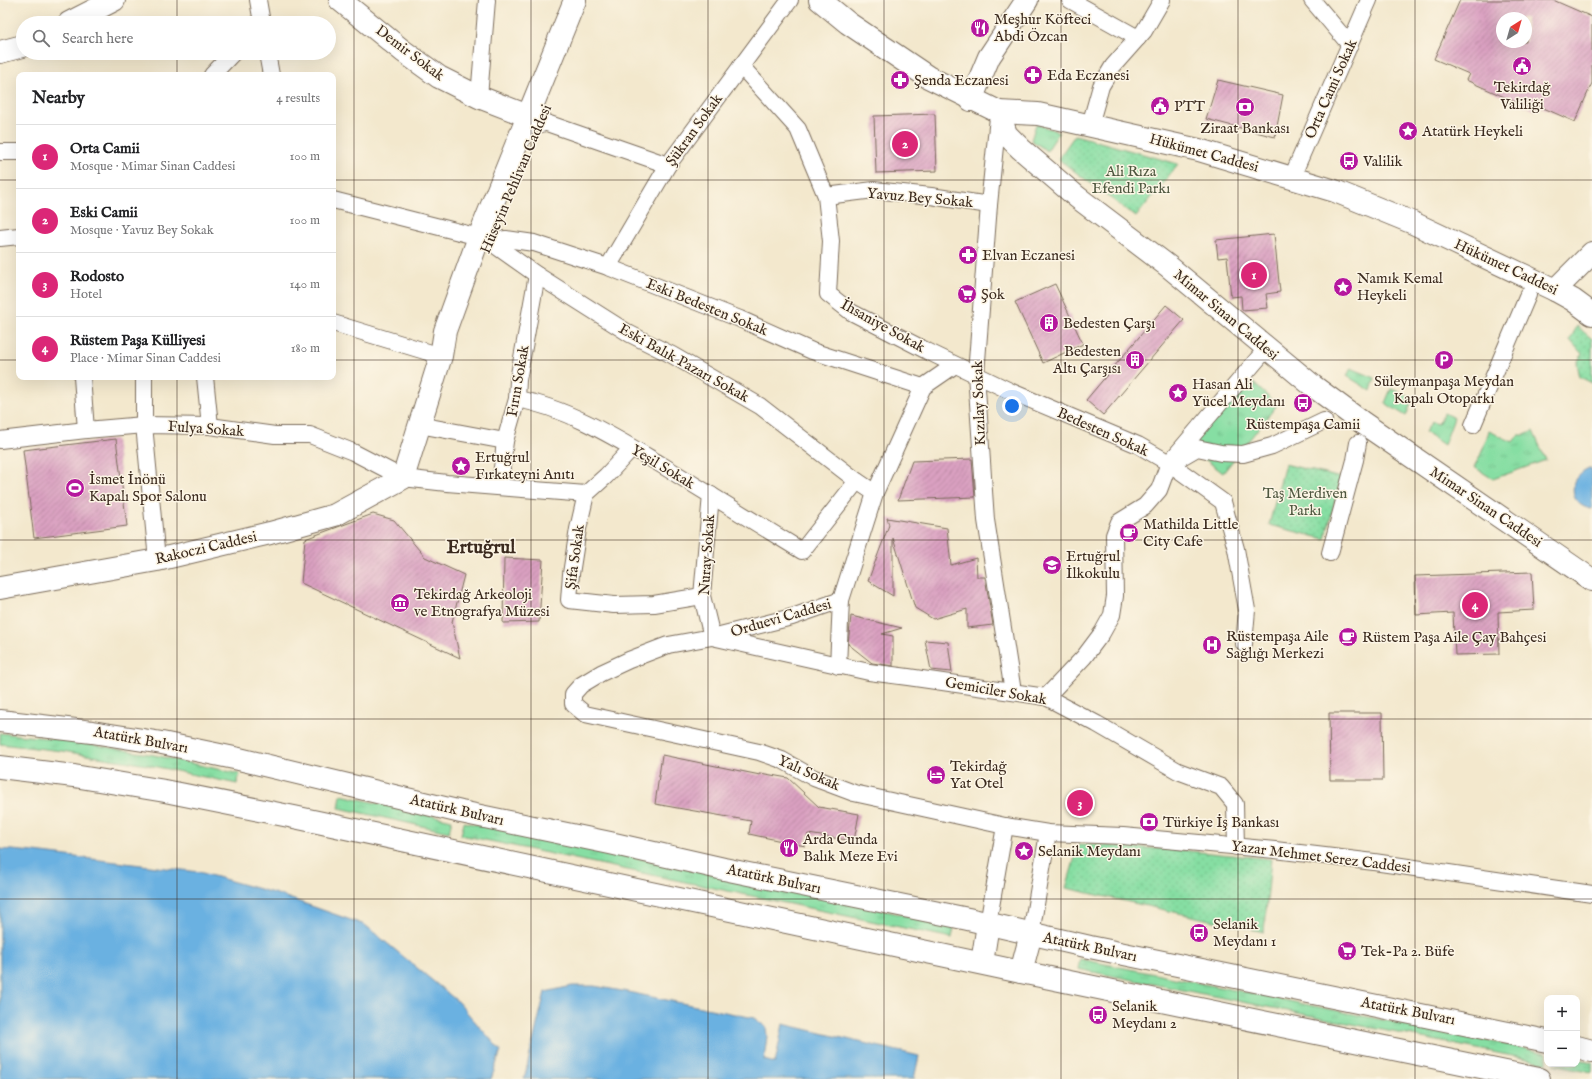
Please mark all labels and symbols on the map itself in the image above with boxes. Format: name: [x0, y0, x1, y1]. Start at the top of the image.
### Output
place label: Meşhur Köfteci Abdi Özcan: [993, 10, 1091, 46]
north arrow: [1496, 12, 1532, 48]
restaurant icon: Meşhur Köfteci Abdi Özcan: [969, 17, 991, 39]
street label: Demir Sokak: [372, 21, 449, 86]
street label: Orta Cami Sokak: [1301, 35, 1362, 142]
public building icon: Tekirdağ Valiliği: [1511, 55, 1533, 77]
pharmacy icon: Eda Eczanesi: [1022, 64, 1044, 86]
place label: Eda Eczanesi: [1047, 66, 1130, 85]
pharmacy icon: Şenda Eczanesi: [889, 69, 911, 91]
place label: Şenda Eczanesi: [914, 71, 1009, 90]
place label: Tekirdağ Valiliği: [1494, 78, 1551, 114]
street label: Şükran Sokak: [661, 89, 727, 170]
public building icon: PTT: [1149, 95, 1171, 117]
bank icon: Ziraat Bankası: [1234, 96, 1256, 118]
place label: PTT: [1174, 97, 1205, 116]
street label: Hüseyin Pehlivan Caddesi: [476, 101, 556, 257]
place label: Ziraat Bankası: [1200, 119, 1290, 138]
place icon: Atatürk Heykeli: [1397, 120, 1419, 142]
place label: Atatürk Heykeli: [1421, 122, 1523, 141]
pin: 2: [892, 129, 918, 159]
street label: Hükümet Caddesi: [1147, 129, 1261, 177]
bus stop icon: Valilik: [1338, 150, 1360, 172]
place label: Valilik: [1362, 152, 1404, 171]
park label: Ali Rıza Efendi Parkı: [1092, 162, 1170, 198]
street label: Yavuz Bey Sokak: [866, 184, 975, 212]
street label: Hükümet Caddesi: [1451, 235, 1561, 299]
pharmacy icon: Elvan Eczanesi: [957, 244, 979, 266]
place label: Elvan Eczanesi: [982, 246, 1075, 265]
pin: 1: [1241, 260, 1267, 290]
street label: Mimar Sinan Caddesi: [1169, 265, 1283, 365]
place label: Namık Kemal Heykeli: [1357, 269, 1444, 305]
street label: Eski Bedesten Sokak: [643, 274, 771, 340]
place icon: Namık Kemal Heykeli: [1332, 276, 1354, 298]
supermarket icon: Şok: [956, 283, 978, 305]
place label: Şok: [981, 285, 1006, 304]
street label: İhsaniye Sokak: [837, 295, 929, 358]
building icon: Bedesten Çarşı: [1038, 312, 1060, 334]
place label: Bedesten Çarşı: [1063, 314, 1155, 333]
street label: Eski Balık Pazarı Sokak: [615, 319, 753, 407]
place label: Bedesten Altı Çarşısı: [1052, 342, 1121, 378]
street label: Fırın Sokak: [502, 343, 534, 418]
building icon: Bedesten Altı Çarşısı: [1124, 349, 1146, 371]
parking icon: Süleymanpaşa Meydan Kapalı Otoparkı: [1433, 349, 1455, 371]
street label: Kızılay Sokak: [968, 359, 990, 446]
place label: Süleymanpaşa Meydan Kapalı Otoparkı: [1374, 372, 1514, 408]
place label: Hasan Ali Yücel Meydanı: [1192, 375, 1285, 411]
place icon: Hasan Ali Yücel Meydanı: [1167, 382, 1189, 404]
bus stop icon: Rüstempaşa Camii: [1292, 392, 1314, 414]
your location: [1002, 396, 1022, 416]
street label: Bedesten Sokak: [1054, 403, 1153, 461]
place label: Rüstempaşa Camii: [1246, 415, 1360, 434]
street label: Fulya Sokak: [167, 417, 246, 441]
street label: Yeşil Sokak: [628, 441, 699, 494]
place label: Ertuğrul Fırkateyni Anıtı: [475, 448, 575, 484]
place icon: Ertuğrul Fırkateyni Anıtı: [450, 455, 472, 477]
street label: Mimar Sinan Caddesi: [1426, 462, 1546, 552]
place label: İsmet İnönü Kapalı Spor Salonu: [89, 470, 207, 506]
sports icon: İsmet İnönü Kapalı Spor Salonu: [64, 477, 86, 499]
park label: Taş Merdiven Parkı: [1263, 484, 1347, 520]
street label: Nuray Sokak: [695, 513, 719, 596]
place label: Mathilda Little City Cafe: [1143, 515, 1239, 551]
street label: Şifa Sokak: [561, 522, 589, 591]
cafe icon: Mathilda Little City Cafe: [1118, 522, 1140, 544]
street label: Rakoczi Caddesi: [153, 527, 259, 569]
district label: Ertuğrul: [447, 536, 516, 560]
place label: Ertuğrul İlkokulu: [1066, 547, 1121, 583]
school or university icon: Ertuğrul İlkokulu: [1041, 554, 1063, 576]
place label: Tekirdağ Arkeoloji ve Etnografya Müzesi: [414, 585, 550, 621]
pin: 4: [1462, 590, 1488, 620]
museum icon: Tekirdağ Arkeoloji ve Etnografya Müzesi: [389, 592, 411, 614]
street label: Orduevi Caddesi: [728, 595, 834, 641]
cafe icon: Rüstem Paşa Aile Çay Bahçesi: [1337, 626, 1359, 648]
place label: Rüstempaşa Aile Sağlığı Merkezi: [1226, 627, 1329, 663]
place label: Rüstem Paşa Aile Çay Bahçesi: [1362, 628, 1546, 647]
hospital icon: Rüstempaşa Aile Sağlığı Merkezi: [1201, 634, 1223, 656]
street label: Gemiciler Sokak: [944, 673, 1049, 709]
street label: Atatürk Bulvarı: [91, 722, 190, 758]
street label: Yalı Sokak: [775, 751, 844, 795]
place label: Tekirdağ Yat Otel: [950, 757, 1008, 793]
hotel icon: Tekirdağ Yat Otel: [925, 764, 947, 786]
pin: 3: [1067, 788, 1093, 818]
street label: Atatürk Bulvarı: [407, 790, 506, 830]
bank icon: Türkiye İş Bankası: [1138, 811, 1160, 833]
place label: Türkiye İş Bankası: [1163, 813, 1279, 832]
place label: Arda Cunda Balık Meze Evi: [802, 830, 898, 866]
restaurant icon: Arda Cunda Balık Meze Evi: [778, 837, 800, 859]
street label: Yazar Mehmet Serez Caddesi: [1230, 837, 1412, 877]
place icon: Selanik Meydanı: [1013, 840, 1035, 862]
place label: Selanik Meydanı: [1038, 842, 1141, 861]
street label: Atatürk Bulvarı: [724, 860, 823, 898]
place label: Selanik Meydanı 1: [1213, 915, 1276, 951]
bus stop icon: Selanik Meydanı 1: [1188, 922, 1210, 944]
street label: Atatürk Bulvarı: [1040, 928, 1139, 966]
supermarket icon: Tek-Pa 2. Büfe: [1336, 940, 1358, 962]
place label: Tek-Pa 2. Büfe: [1361, 942, 1454, 961]
street label: Atatürk Bulvarı: [1358, 992, 1457, 1029]
place label: Selanik Meydanı 2: [1112, 997, 1177, 1033]
bus stop icon: Selanik Meydanı 2: [1087, 1004, 1109, 1026]

